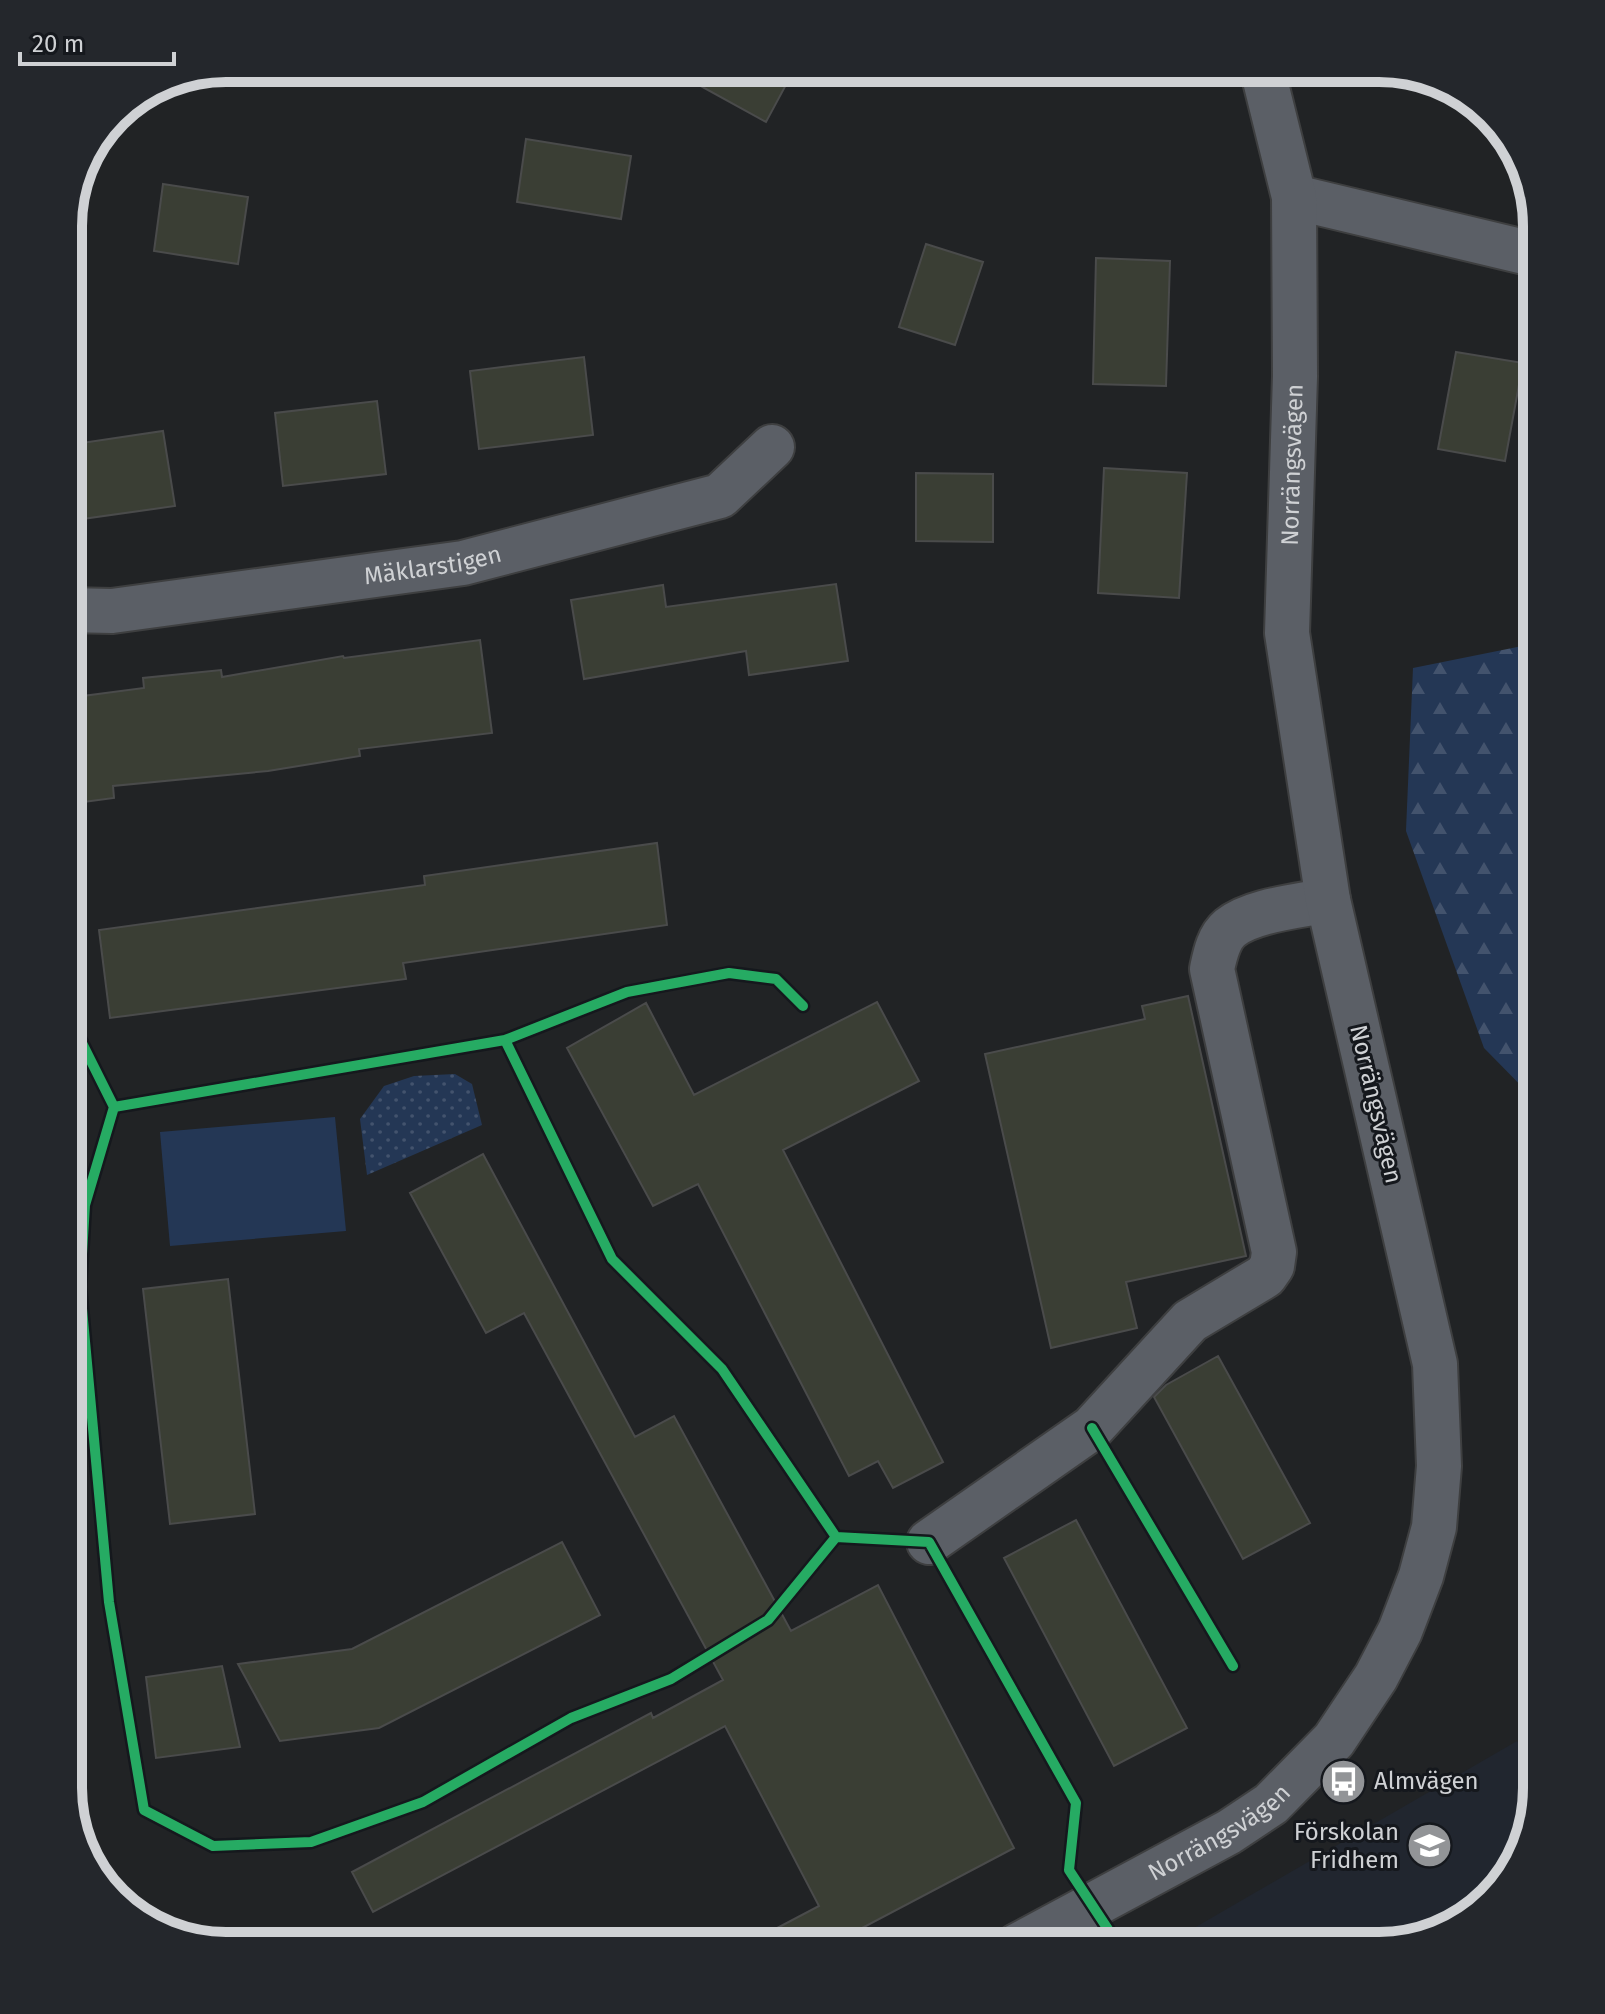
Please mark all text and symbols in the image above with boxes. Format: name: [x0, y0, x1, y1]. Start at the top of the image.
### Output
scale bar: [20, 16, 174, 66]
text: 20 m: [32, 30, 84, 58]
street label: Norrängsvägen: [1276, 383, 1309, 546]
street label: Mäklarstigen: [362, 540, 504, 590]
street label: Norrängsvägen: [1344, 1022, 1408, 1186]
bus stop icon: Almvägen: [1319, 1757, 1367, 1805]
place label: Almvägen: [1374, 1767, 1479, 1795]
street label: Norrängsvägen: [1143, 1779, 1296, 1887]
place label: Förskolan Fridhem: [1294, 1818, 1399, 1874]
school or university icon: Förskolan Fridhem: [1406, 1822, 1454, 1870]

